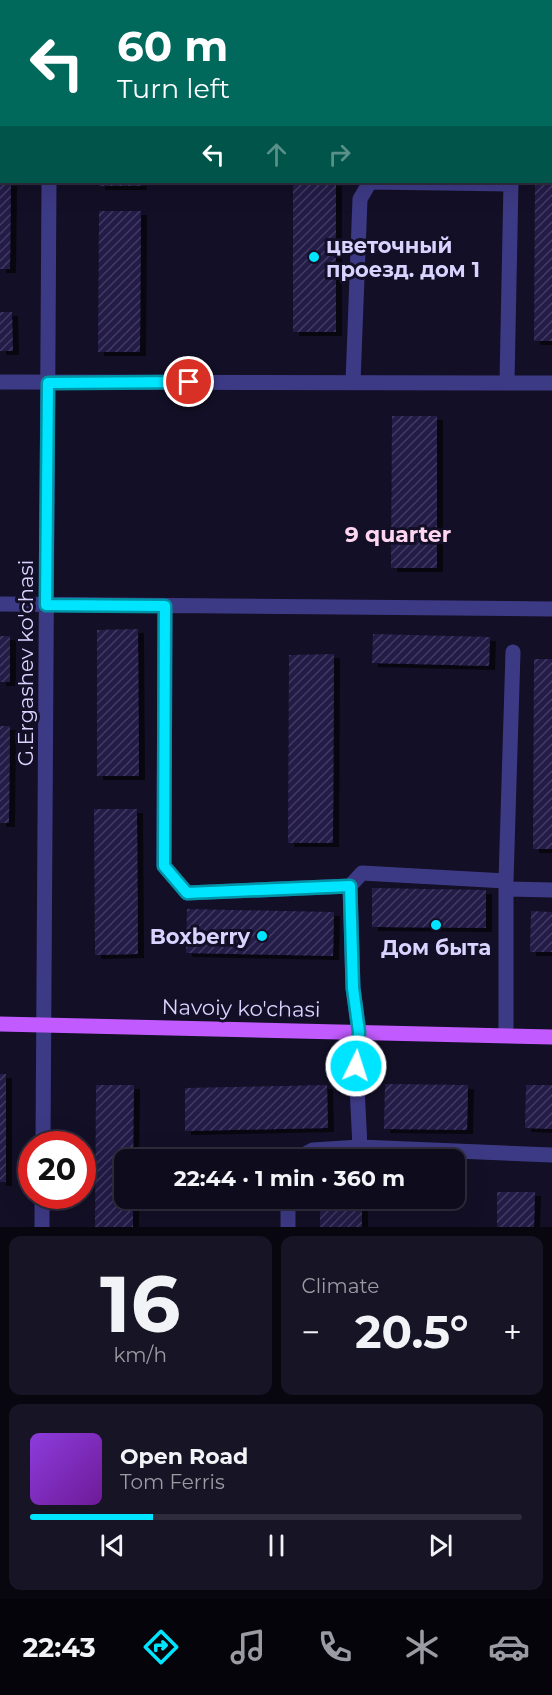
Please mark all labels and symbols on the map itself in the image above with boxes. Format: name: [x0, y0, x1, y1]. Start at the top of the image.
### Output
place label: цветочный проезд. дом 1: [326, 233, 480, 282]
marker: цветочный проезд. дом 1: [307, 250, 321, 264]
pin: [163, 356, 214, 407]
district label: 9 quarter: [345, 521, 451, 548]
street label: G.Ergashev ko'chasi: [13, 560, 38, 766]
marker: Дом быта: [429, 918, 443, 932]
place label: Boxberry: [150, 924, 250, 949]
marker: Boxberry: [255, 929, 269, 943]
place label: Дом быта: [381, 935, 491, 960]
street label: Navoiy ko'chasi: [161, 994, 321, 1022]
position arrow: [324, 1034, 388, 1098]
speed limit sign: 20: [18, 1131, 96, 1209]

